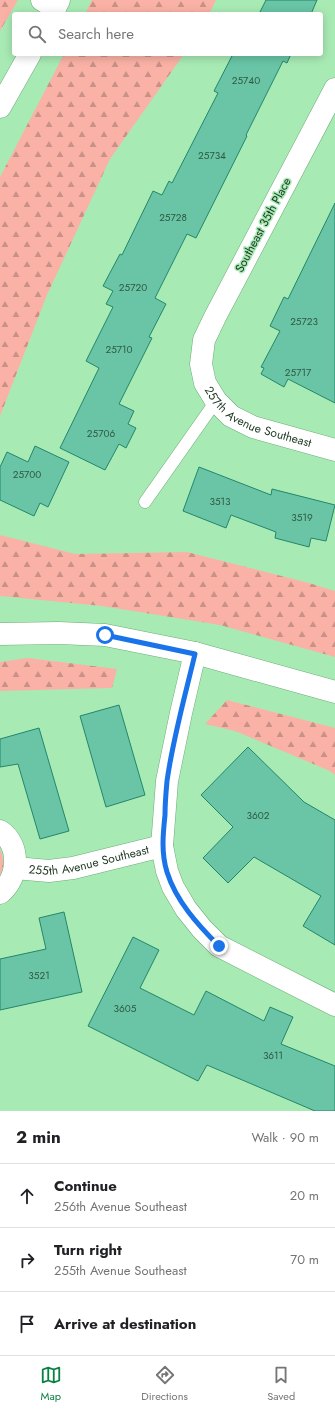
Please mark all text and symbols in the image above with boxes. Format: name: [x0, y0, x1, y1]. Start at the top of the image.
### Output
search box: [12, 12, 323, 56]
icon: search: [26, 23, 48, 45]
text: Search here: [58, 23, 134, 45]
house number: 25740: [232, 73, 260, 88]
house number: 25734: [198, 148, 226, 163]
street label: Southeast 35th Place: [230, 174, 296, 276]
house number: 25728: [159, 210, 187, 225]
house number: 25720: [119, 280, 147, 295]
house number: 25723: [290, 314, 318, 329]
house number: 25710: [105, 342, 133, 357]
house number: 25717: [285, 365, 312, 380]
street label: 257th Avenue Southeast: [200, 383, 314, 452]
house number: 25706: [87, 426, 115, 441]
house number: 25700: [13, 467, 41, 482]
house number: 3513: [209, 494, 231, 509]
house number: 3519: [291, 510, 313, 525]
route start: [96, 626, 114, 644]
house number: 3602: [247, 808, 270, 823]
street label: 255th Avenue Southeast: [28, 841, 151, 880]
route end: [210, 937, 228, 955]
house number: 3521: [28, 968, 50, 983]
house number: 3605: [114, 1001, 137, 1016]
house number: 3611: [263, 1048, 283, 1063]
text: 2 min: [16, 1125, 61, 1149]
text: Walk · 90 m: [251, 1128, 319, 1147]
text: Continue: [54, 1175, 117, 1197]
icon: ahead: [16, 1185, 38, 1207]
text: 20 m: [290, 1186, 319, 1205]
text: 256th Avenue Southeast: [54, 1197, 187, 1216]
text: Turn right: [54, 1239, 122, 1261]
icon: right: [16, 1249, 38, 1271]
text: 70 m: [290, 1250, 319, 1269]
text: 255th Avenue Southeast: [54, 1261, 187, 1280]
icon: arrive: [16, 1313, 38, 1335]
text: Arrive at destination: [54, 1313, 196, 1335]
tab: Map: [40, 1364, 62, 1404]
tab: Directions: [141, 1364, 188, 1404]
tab: Saved: [267, 1364, 295, 1404]

